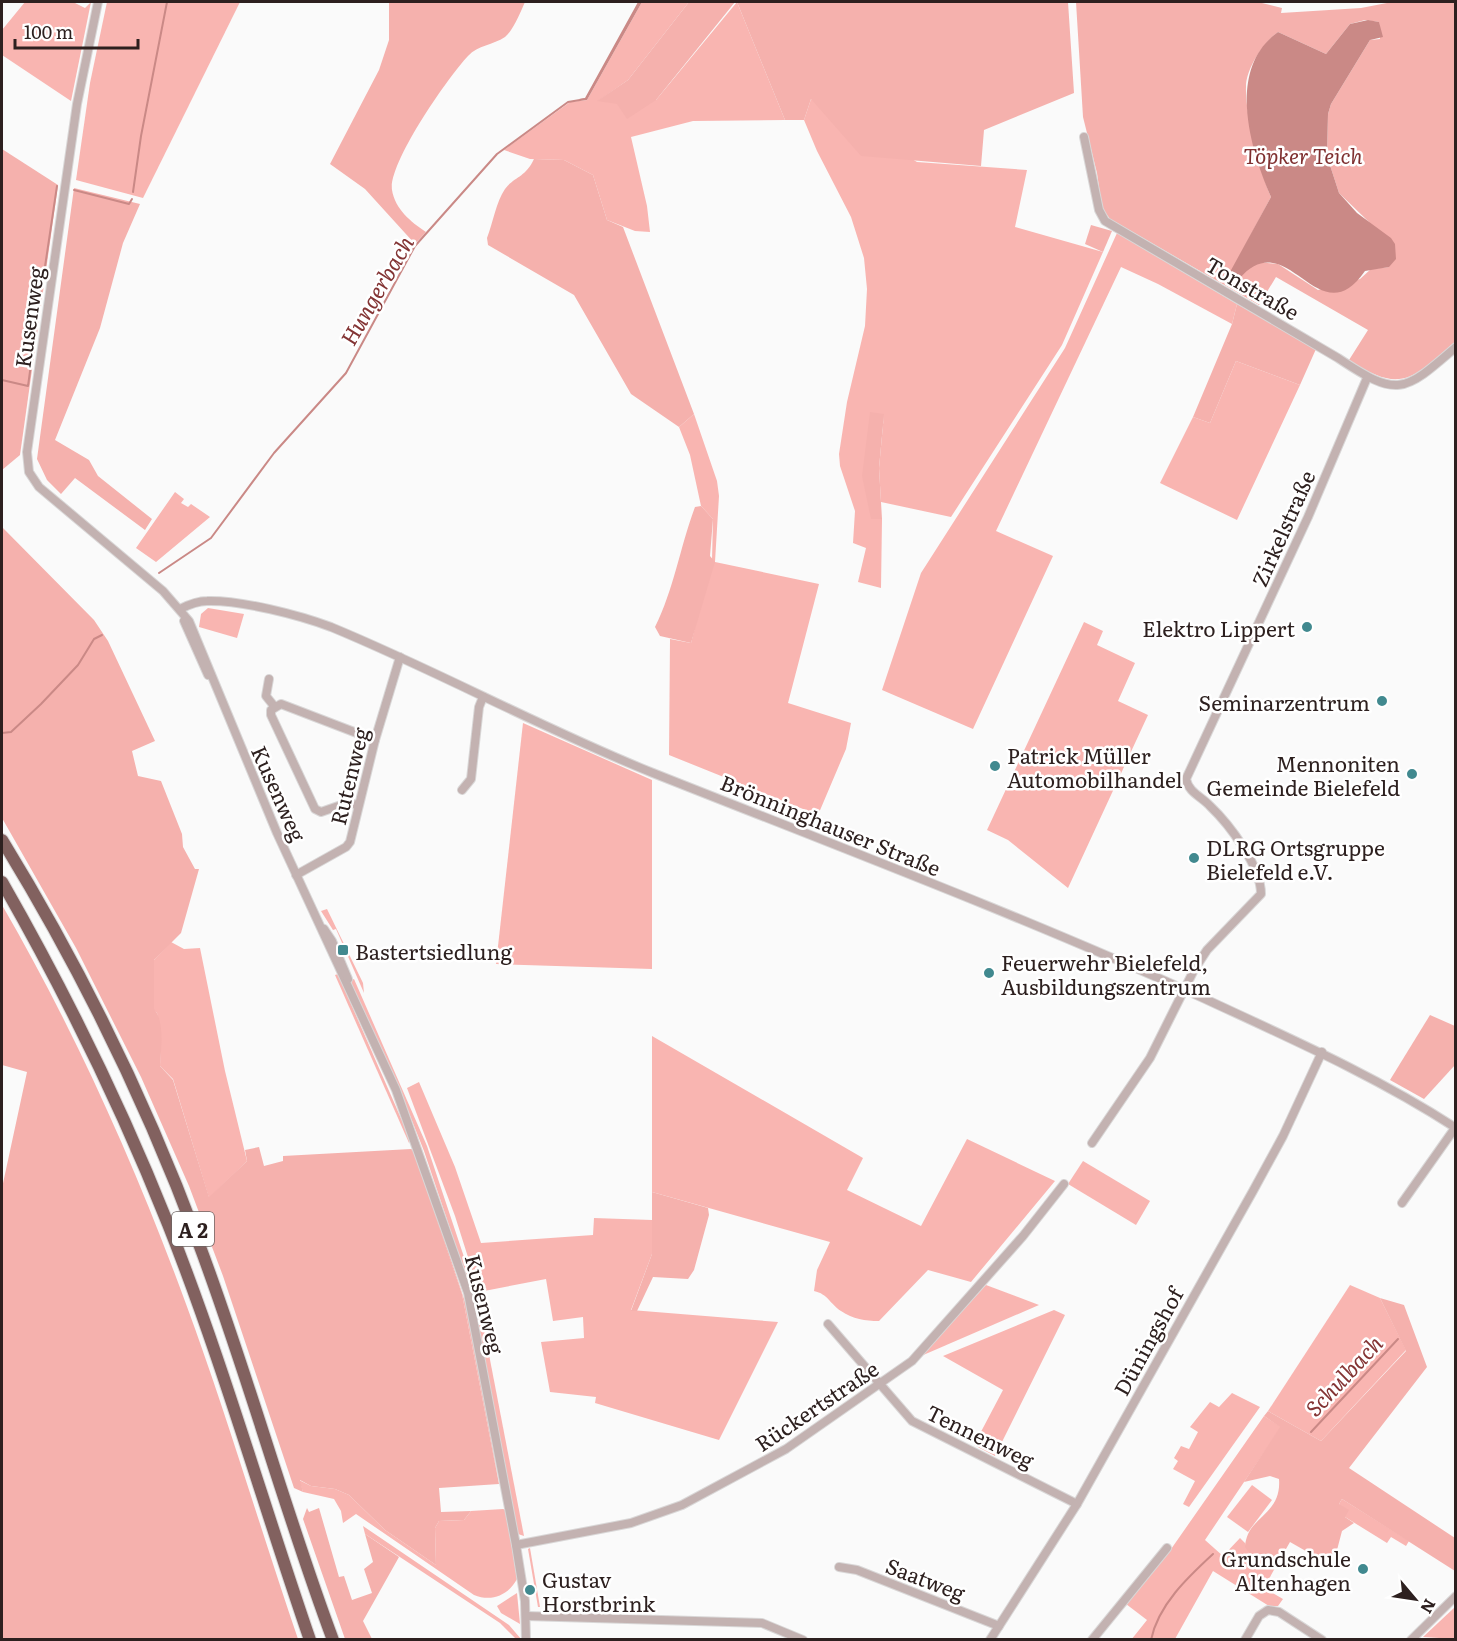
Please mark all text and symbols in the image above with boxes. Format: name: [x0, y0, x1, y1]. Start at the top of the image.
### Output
scale bar: [15, 12, 138, 50]
text: 100 m: [24, 18, 73, 45]
park label: Töpker Teich: [1244, 139, 1363, 170]
water label: Hungerbach: [331, 229, 421, 351]
street label: Tonstraße: [1200, 248, 1306, 326]
street label: Kusenweg: [6, 264, 50, 370]
street label: Zirkelstraße: [1243, 465, 1321, 591]
place label: Elektro Lippert: [1142, 612, 1296, 643]
marker: Elektro Lippert: [1300, 620, 1314, 634]
place label: Seminarzentrum: [1199, 686, 1370, 717]
marker: Seminarzentrum: [1375, 694, 1389, 708]
street label: Rutenweg: [321, 724, 375, 828]
place label: Patrick Müller Automobilhandel: [1007, 739, 1183, 794]
street label: Kusenweg: [245, 740, 315, 846]
place label: Mennoniten Gemeinde Bielefeld: [1207, 747, 1400, 802]
marker: Patrick Müller Automobilhandel: [988, 759, 1002, 773]
street label: Brönninghauser Straße: [716, 766, 946, 882]
marker: Mennoniten Gemeinde Bielefeld: [1405, 767, 1419, 781]
place label: DLRG Ortsgruppe Bielefeld e.V.: [1206, 831, 1385, 886]
marker: DLRG Ortsgruppe Bielefeld e.V.: [1187, 851, 1201, 865]
place label: Bastertsiedlung: [355, 935, 512, 966]
marker: Bastertsiedlung: [336, 943, 350, 957]
place label: Feuerwehr Bielefeld, Ausbildungszentrum: [1001, 946, 1211, 1001]
marker: Feuerwehr Bielefeld, Ausbildungszentrum: [982, 966, 996, 980]
road number: A 2: [172, 1212, 214, 1246]
street label: Kusenweg: [459, 1251, 513, 1357]
street label: Düningshof: [1105, 1280, 1190, 1401]
water label: Schulbach: [1297, 1327, 1389, 1423]
street label: Rückertstraße: [748, 1352, 884, 1458]
street label: Tennenweg: [922, 1396, 1040, 1475]
place label: Grundschule Altenhagen: [1221, 1542, 1351, 1597]
street label: Saatweg: [882, 1549, 970, 1607]
marker: Grundschule Altenhagen: [1356, 1562, 1370, 1576]
place label: Gustav Horstbrink: [542, 1563, 656, 1618]
north arrow: [1385, 1569, 1445, 1629]
marker: Gustav Horstbrink: [523, 1583, 537, 1597]
text: N: [1415, 1595, 1443, 1618]

